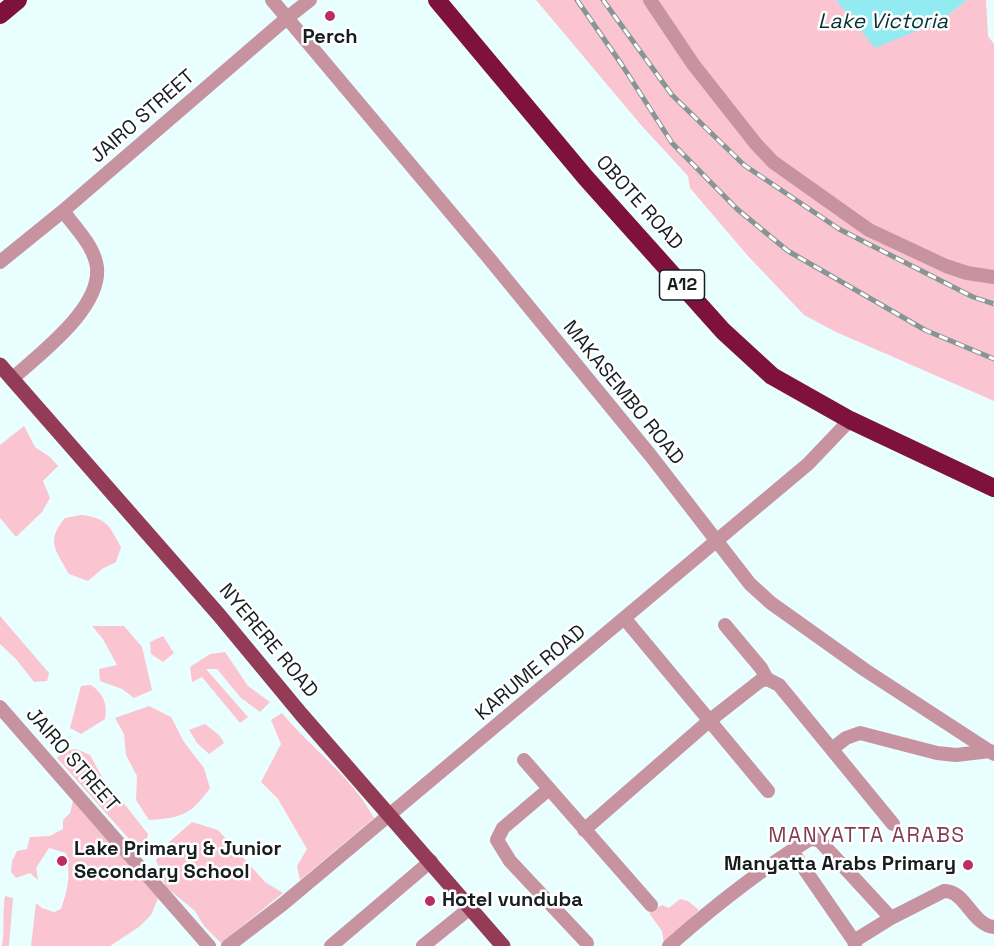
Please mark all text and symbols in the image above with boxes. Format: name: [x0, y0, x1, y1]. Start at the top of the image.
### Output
marker: Perch: [323, 9, 337, 23]
water label: Lake Victoria: [818, 9, 948, 35]
place label: Perch: [303, 26, 357, 50]
street label: JAIRO STREET: [86, 65, 200, 169]
street label: OBOTE ROAD: [590, 151, 688, 255]
road number: A12: [660, 270, 704, 300]
street label: MAKASEMBO ROAD: [557, 316, 689, 470]
street label: NYERERE ROAD: [213, 579, 323, 703]
street label: KARUME ROAD: [471, 620, 591, 726]
street label: JAIRO STREET: [20, 703, 124, 817]
district label: MANYATTA ARABS: [768, 823, 966, 849]
place label: Lake Primary & Junior Secondary School: [74, 838, 282, 885]
place label: Manyatta Arabs Primary: [724, 853, 956, 877]
marker: Lake Primary & Junior Secondary School: [55, 854, 69, 868]
marker: Manyatta Arabs Primary: [961, 858, 975, 872]
place label: Hotel vunduba: [442, 889, 583, 913]
marker: Hotel vunduba: [423, 894, 437, 908]

